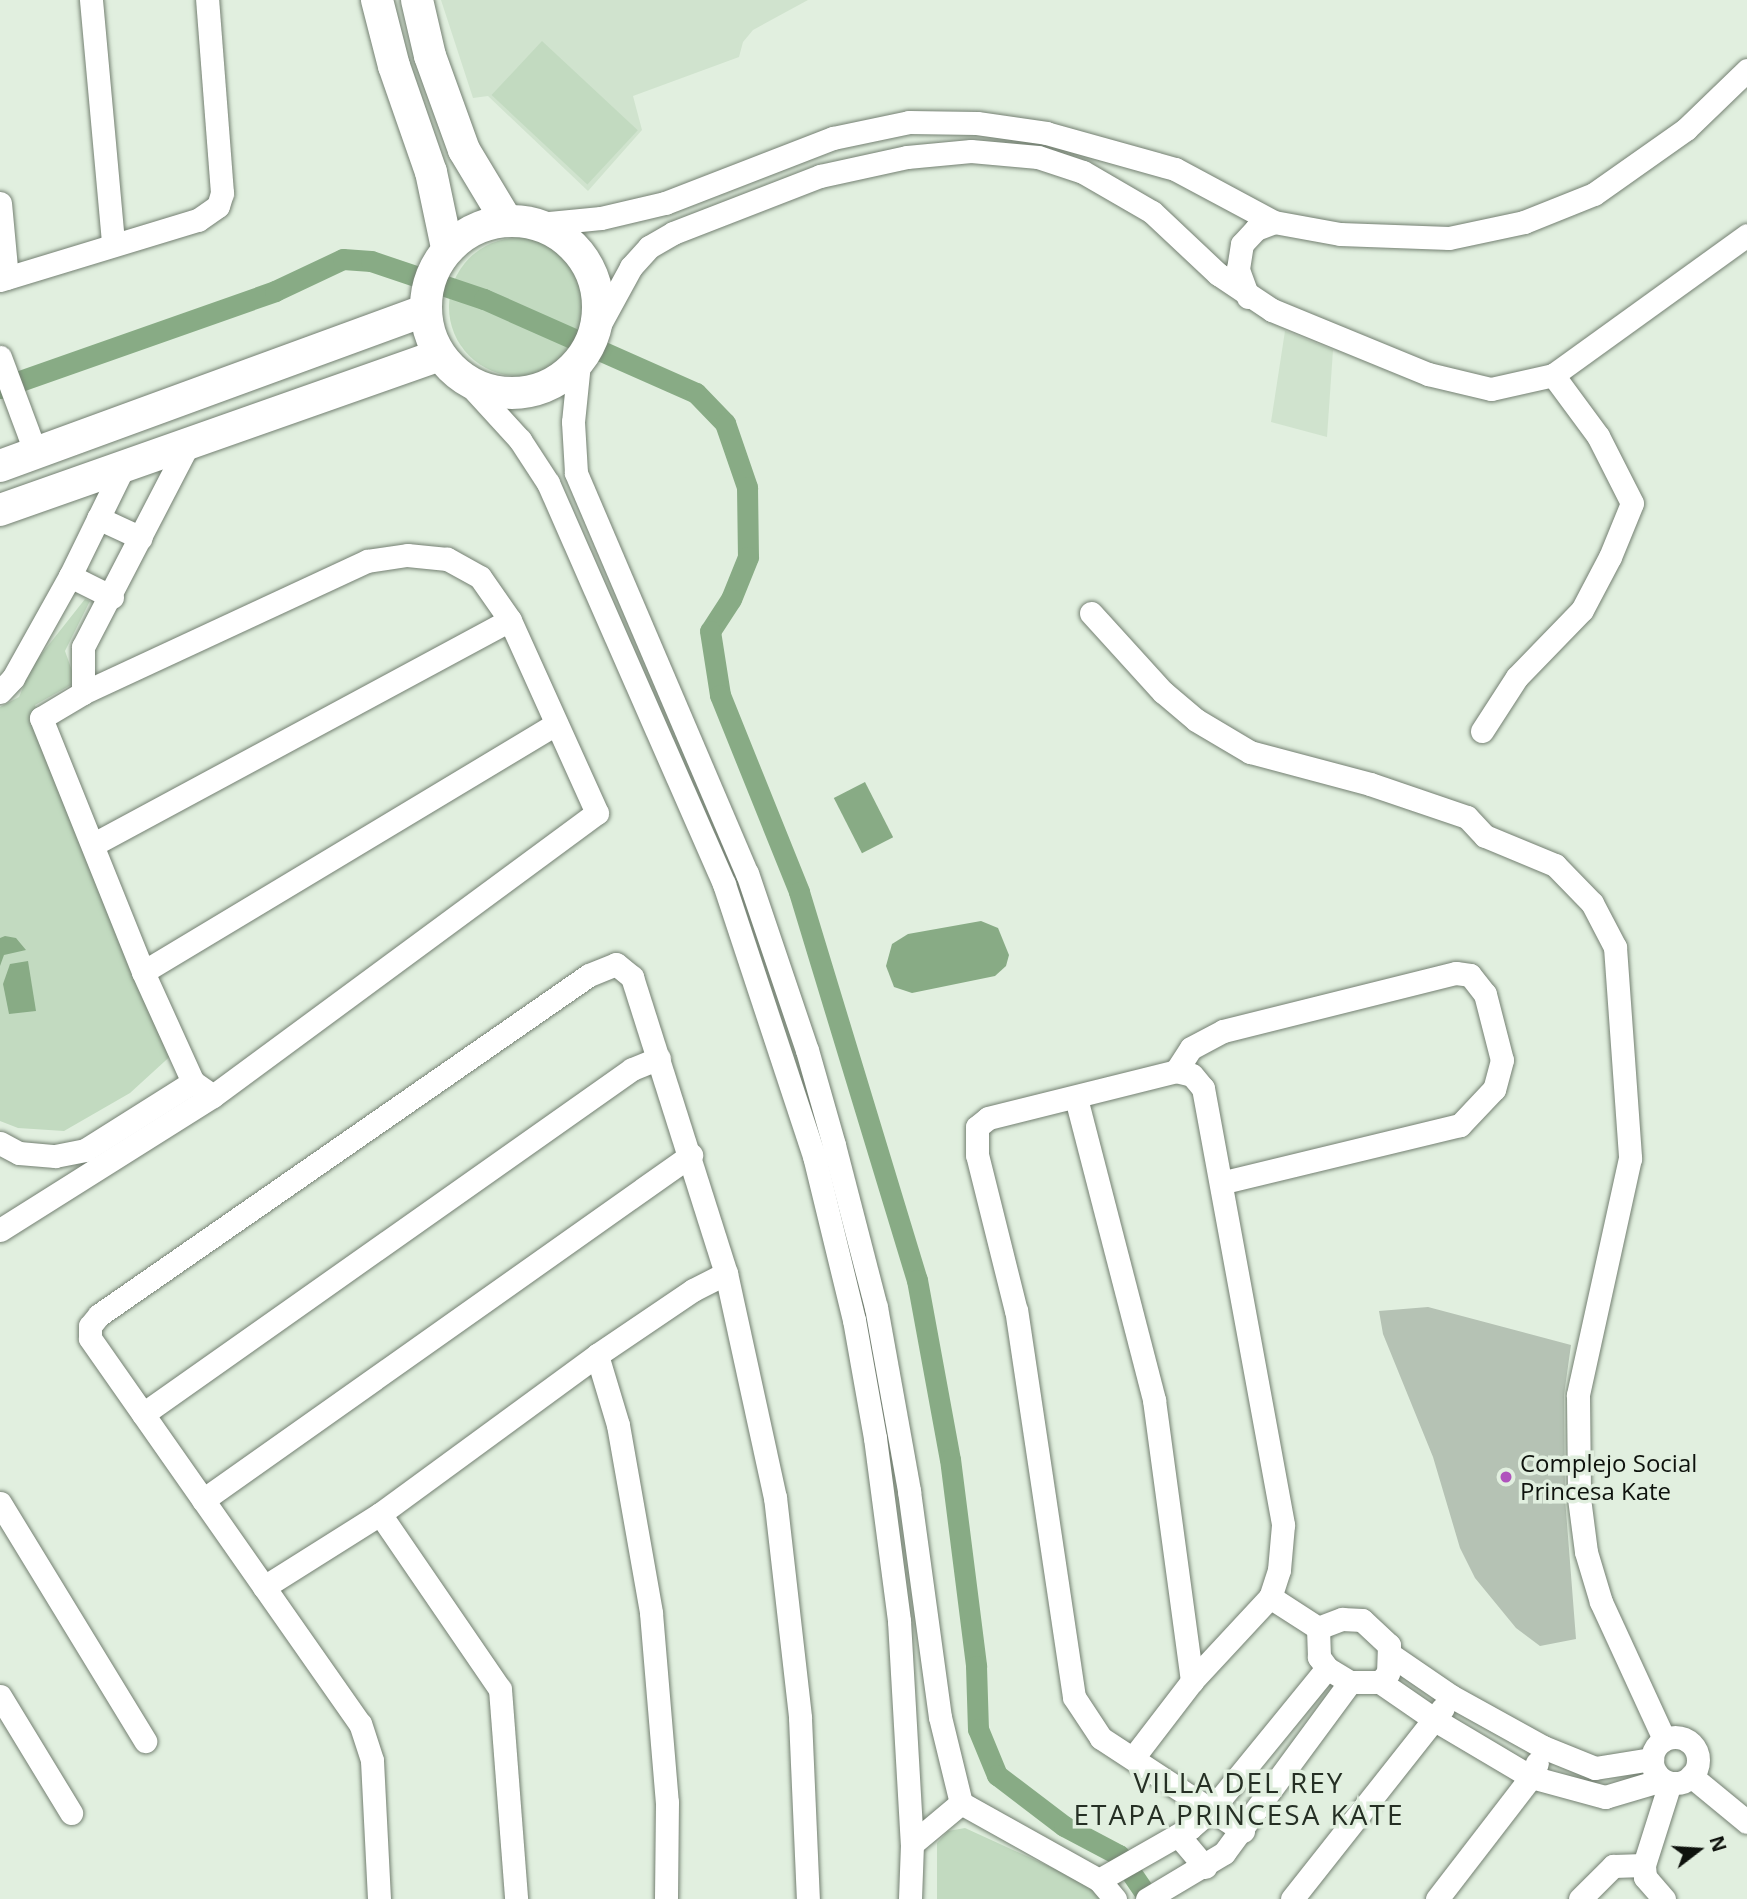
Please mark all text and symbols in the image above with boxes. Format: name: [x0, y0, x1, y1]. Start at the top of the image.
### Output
place label: Complejo Social Princesa Kate: [1520, 1449, 1697, 1505]
marker: Complejo Social Princesa Kate: [1498, 1469, 1514, 1485]
district label: VILLA DEL REY ETAPA PRINCESA KATE: [1076, 1765, 1402, 1831]
north arrow: [1663, 1815, 1733, 1885]
text: N: [1703, 1833, 1733, 1855]

